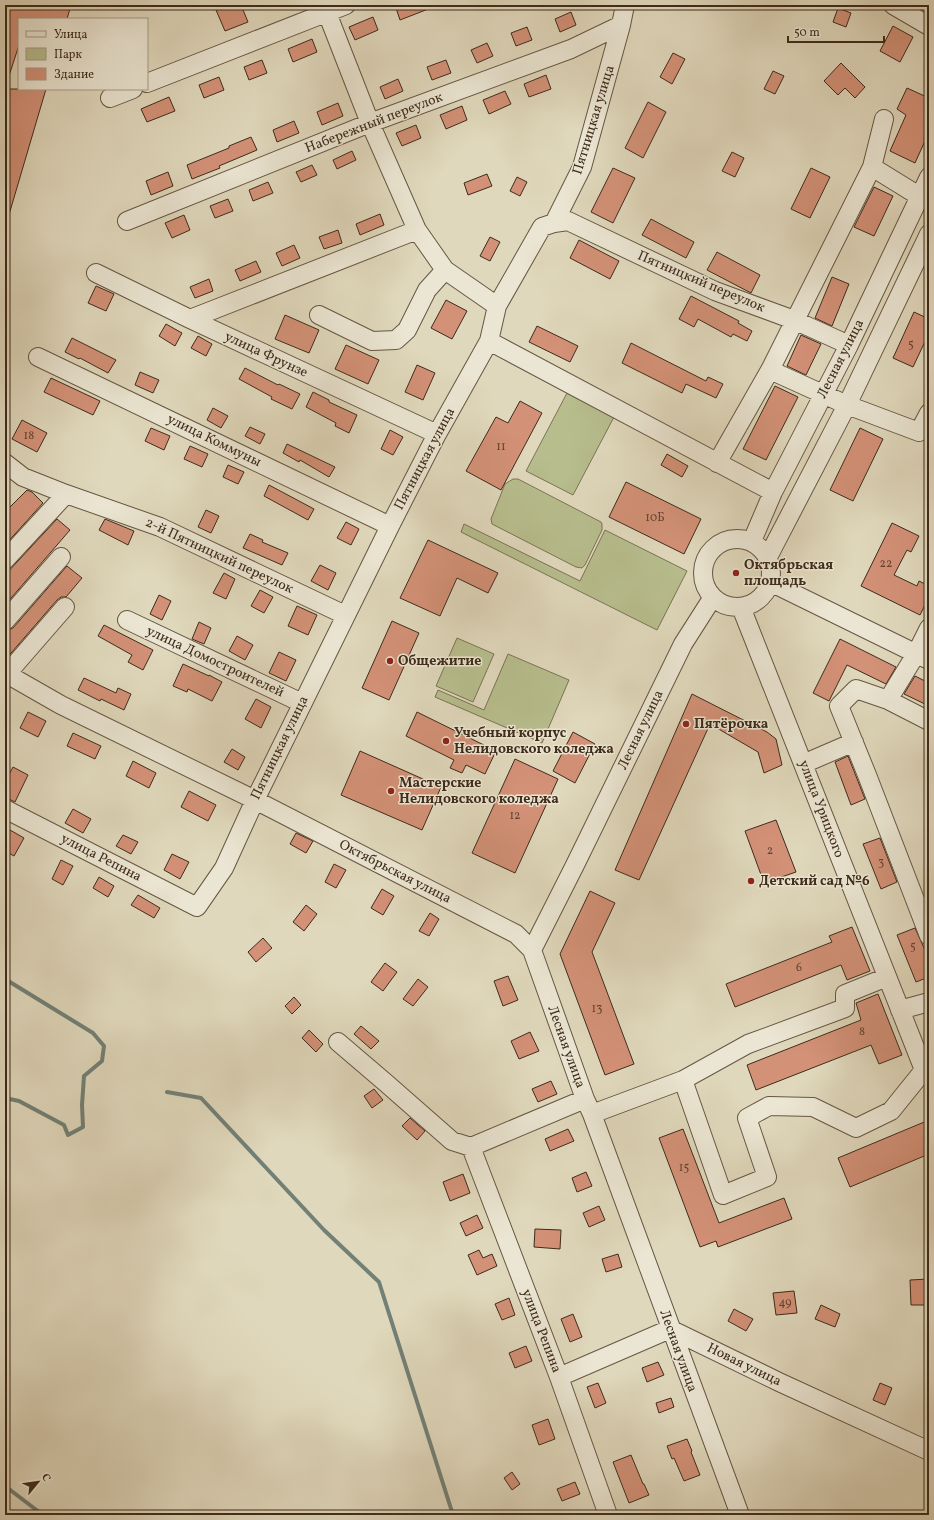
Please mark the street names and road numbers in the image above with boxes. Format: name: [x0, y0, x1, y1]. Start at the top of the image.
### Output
street label: Пятницкая улица: [568, 63, 620, 177]
street label: Набережный переулок: [302, 88, 446, 158]
street label: Пятницкий переулок: [634, 247, 768, 318]
street label: Лесная улица: [813, 316, 869, 402]
street label: улица Фрунзе: [221, 327, 311, 383]
street label: Пятницкая улица: [390, 404, 460, 514]
street label: улица Коммуны: [164, 410, 264, 472]
street label: 2-й Пятницкий переулок: [142, 513, 297, 599]
street label: улица Домостроителей: [143, 622, 287, 702]
street label: Лесная улица: [613, 687, 669, 773]
street label: Пятницкая улица: [247, 693, 313, 803]
street label: улица Урицкого: [794, 757, 848, 861]
street label: улица Репина: [57, 829, 145, 887]
street label: Октябрьская улица: [336, 835, 454, 909]
street label: Лесная улица: [542, 1003, 590, 1091]
street label: улица Репина: [516, 1286, 566, 1376]
street label: Лесная улица: [654, 1307, 702, 1395]
street label: Новая улица: [704, 1339, 784, 1391]

